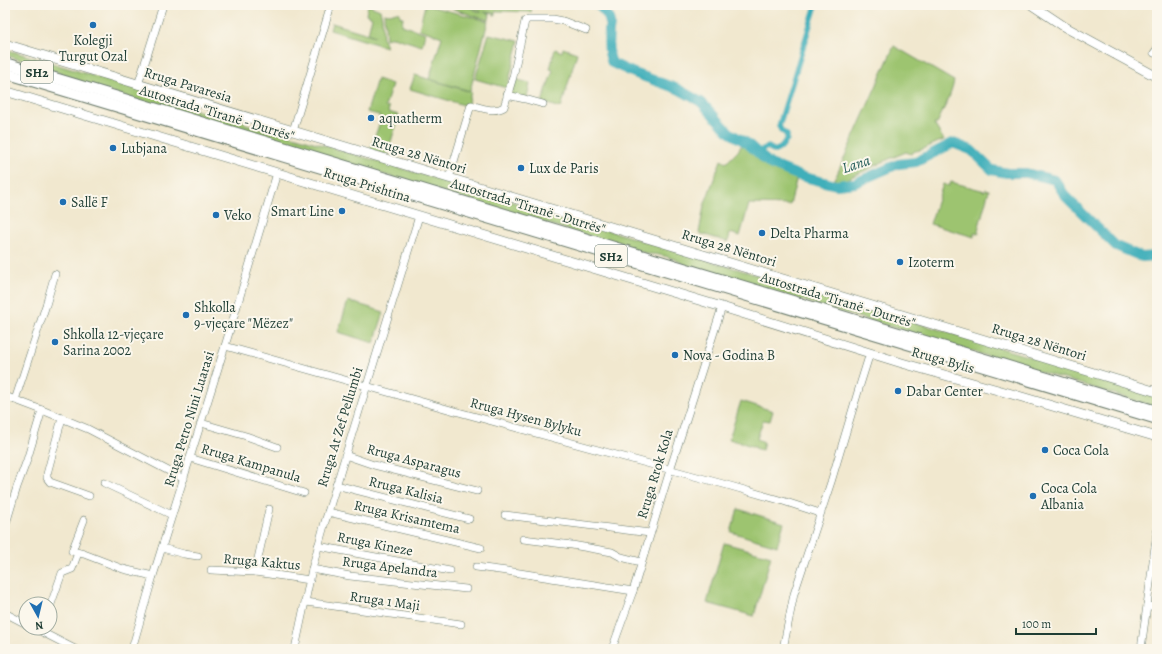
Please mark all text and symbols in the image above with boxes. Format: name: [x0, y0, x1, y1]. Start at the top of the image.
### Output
marker: Kolegji Turgut Ozal: [88, 20, 98, 30]
place label: Kolegji Turgut Ozal: [59, 31, 128, 66]
road number: SH2: [21, 61, 53, 83]
street label: Rruga Pavaresia: [142, 63, 235, 108]
street label: Autostrada "Tiranë - Durrës": [136, 80, 297, 146]
place label: aquatherm: [379, 109, 443, 128]
marker: aquatherm: [366, 113, 376, 123]
street label: Rruga 28 Nëntori: [369, 132, 469, 178]
place label: Lubjana: [121, 139, 167, 158]
marker: Lubjana: [108, 143, 118, 153]
water label: Lana: [839, 150, 873, 178]
place label: Lux de Paris: [529, 159, 599, 178]
street label: Rruga Prishtina: [321, 163, 413, 207]
marker: Lux de Paris: [516, 163, 526, 173]
street label: Autostrada "Tiranë - Durrës": [447, 173, 608, 239]
place label: Sallë F: [71, 193, 108, 212]
marker: Sallë F: [58, 197, 68, 207]
place label: Smart Line: [271, 202, 334, 221]
place label: Veko: [223, 206, 251, 225]
marker: Smart Line: [337, 206, 347, 216]
marker: Veko: [211, 210, 221, 220]
place label: Delta Pharma: [770, 224, 849, 243]
street label: Rruga 28 Nëntori: [679, 225, 779, 271]
marker: Delta Pharma: [757, 228, 767, 238]
road number: SH2: [595, 245, 627, 267]
place label: Izoterm: [908, 253, 955, 272]
marker: Izoterm: [895, 257, 905, 267]
street label: Autostrada "Tiranë - Durrës": [757, 267, 918, 333]
place label: Shkolla 9-vjeçare "Mëzez": [194, 298, 293, 333]
marker: Shkolla 9-vjeçare "Mëzez": [181, 310, 191, 320]
street label: Rruga 28 Nëntori: [989, 319, 1089, 365]
place label: Shkolla 12-vjeçare Sarina 2002: [63, 325, 164, 360]
marker: Shkolla 12-vjeçare Sarina 2002: [50, 337, 60, 347]
street label: Rruga Bylis: [909, 342, 977, 378]
place label: Nova - Godina B: [683, 346, 775, 365]
street label: Rruga Petro Nini Luarasi: [159, 349, 219, 489]
marker: Nova - Godina B: [670, 350, 680, 360]
street label: Rruga At Zef Pellumbi: [313, 364, 367, 489]
place label: Dabar Center: [906, 382, 983, 401]
marker: Dabar Center: [893, 386, 903, 396]
street label: Rruga Hysen Bylyku: [468, 393, 584, 441]
street label: Rruga Rrok Kola: [632, 426, 678, 521]
street label: Rruga Kampanula: [199, 439, 304, 487]
street label: Rruga Asparagus: [365, 439, 463, 483]
place label: Coca Cola: [1053, 441, 1109, 460]
marker: Coca Cola: [1040, 445, 1050, 455]
street label: Rruga Kalisia: [367, 472, 446, 509]
place label: Coca Cola Albania: [1040, 479, 1097, 514]
marker: Coca Cola Albania: [1028, 491, 1038, 501]
street label: Rruga Krisamtema: [352, 496, 462, 539]
street label: Rruga Kineze: [335, 527, 415, 561]
street label: Rruga Kaktus: [223, 549, 301, 575]
street label: Rruga Apelandra: [341, 552, 439, 582]
street label: Rruga 1 Maji: [349, 587, 421, 615]
north arrow: [18, 596, 58, 636]
scale bar: [1016, 610, 1096, 636]
text: 100 m: [1022, 616, 1051, 632]
text: N: [34, 617, 44, 633]

